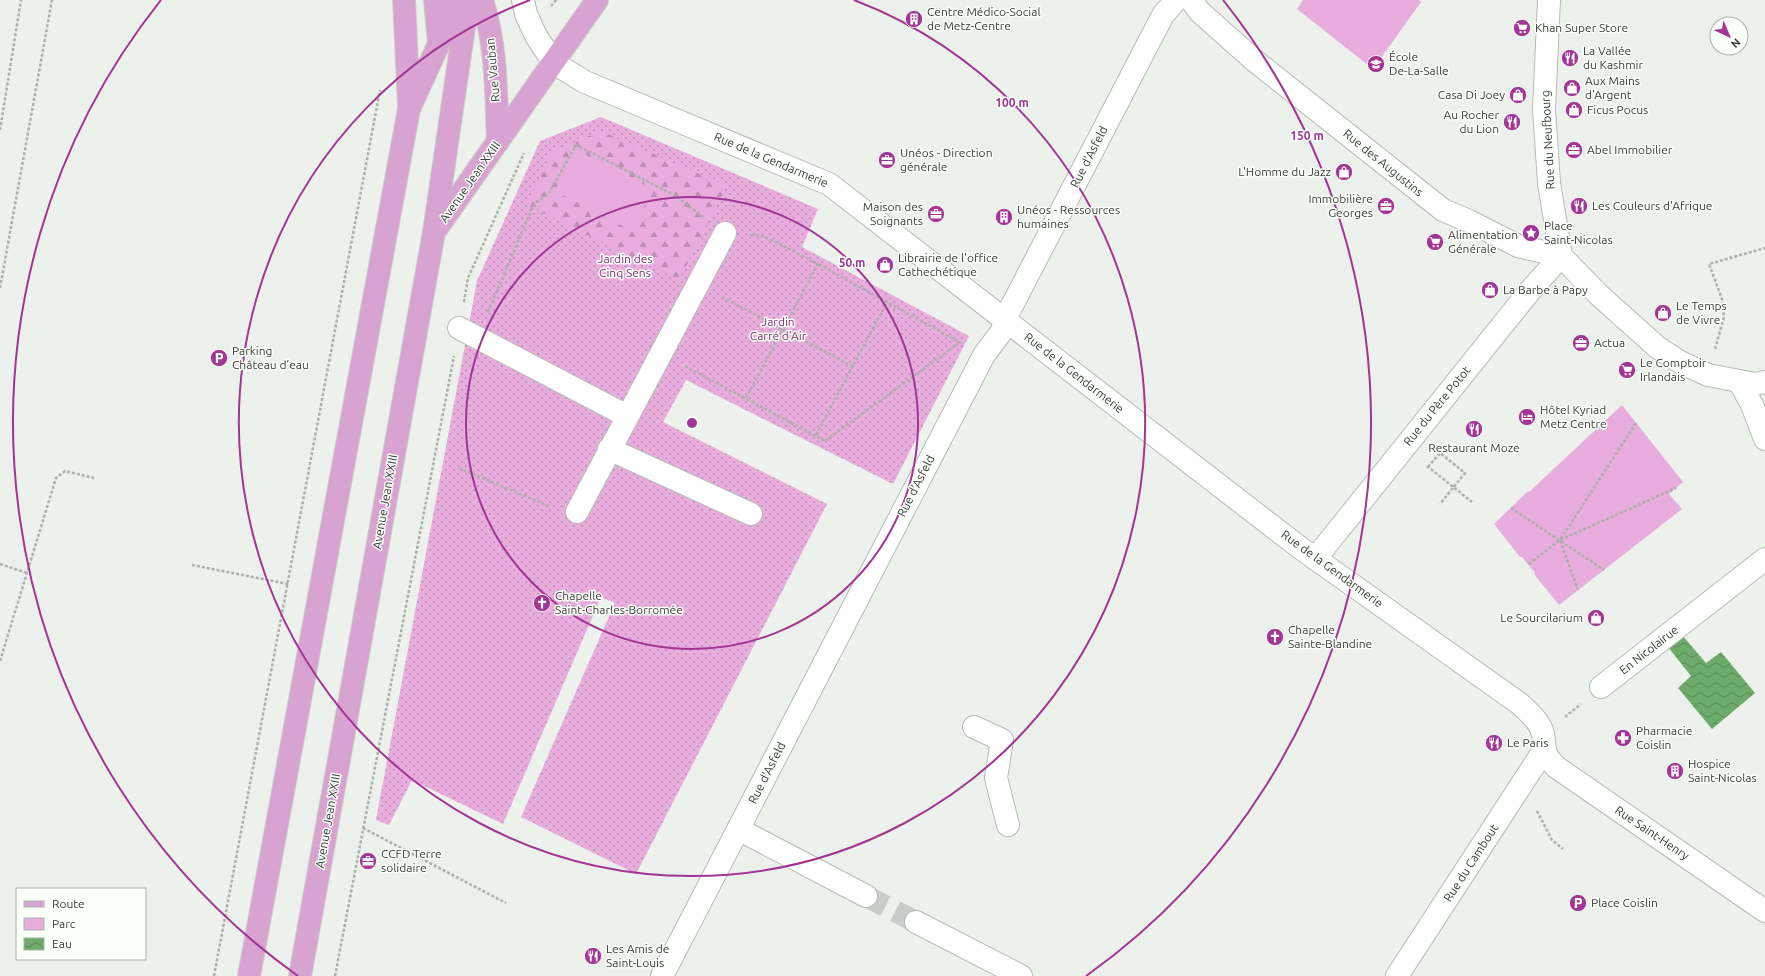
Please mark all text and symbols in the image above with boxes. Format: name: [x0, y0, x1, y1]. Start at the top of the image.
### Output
place label: Centre Médico-Social de Metz-Centre: [927, 5, 1041, 32]
building icon: Centre Médico-Social de Metz-Centre: [904, 9, 924, 29]
north arrow: [1709, 16, 1749, 56]
supermarket icon: Khan Super Store: [1512, 18, 1532, 38]
place label: Khan Super Store: [1535, 21, 1628, 34]
text: N: [1729, 36, 1743, 50]
street label: Rue Vauban: [483, 38, 502, 103]
place label: La Vallée du Kashmir: [1583, 44, 1643, 71]
restaurant icon: La Vallée du Kashmir: [1560, 48, 1580, 68]
place label: École De-La-Salle: [1389, 50, 1449, 77]
school or university icon: École De-La-Salle: [1366, 54, 1386, 74]
place label: Aux Mains d'Argent: [1585, 74, 1640, 101]
shop icon: Aux Mains d'Argent: [1562, 78, 1582, 98]
shop icon: Casa Di Joey: [1508, 85, 1528, 105]
place label: Casa Di Joey: [1438, 88, 1505, 101]
street label: Rue du Neufbourg: [1538, 90, 1557, 190]
text: 100 m: [995, 96, 1029, 109]
shop icon: Ficus Pocus: [1564, 100, 1584, 120]
place label: Ficus Pocus: [1587, 103, 1648, 116]
place label: Au Rocher du Lion: [1444, 108, 1499, 135]
restaurant icon: Au Rocher du Lion: [1502, 112, 1522, 132]
street label: Rue d'Asfeld: [1067, 124, 1110, 190]
street label: Rue des Augustins: [1341, 127, 1426, 199]
text: 150 m: [1290, 129, 1324, 142]
street label: Rue de la Gendarmerie: [712, 130, 830, 189]
street label: Avenue Jean XXIII: [437, 139, 502, 225]
office icon: Abel Immobilier: [1564, 140, 1584, 160]
place label: Abel Immobilier: [1587, 143, 1673, 156]
place label: Unéos - Direction générale: [900, 146, 993, 173]
office icon: Unéos - Direction générale: [877, 150, 897, 170]
shop icon: L'Homme du Jazz: [1334, 162, 1354, 182]
place label: L'Homme du Jazz: [1238, 165, 1331, 178]
place label: Immobilière Georges: [1308, 192, 1373, 219]
office icon: Immobilière Georges: [1376, 196, 1396, 216]
restaurant icon: Les Couleurs d'Afrique: [1569, 196, 1589, 216]
place label: Les Couleurs d'Afrique: [1592, 199, 1713, 212]
place label: Maison des Soignants: [863, 200, 923, 227]
place label: Unéos - Ressources humaines: [1017, 203, 1120, 230]
office icon: Maison des Soignants: [926, 204, 946, 224]
building icon: Unéos - Ressources humaines: [994, 207, 1014, 227]
place label: Place Saint-Nicolas: [1544, 219, 1613, 246]
place icon: Place Saint-Nicolas: [1521, 223, 1541, 243]
place label: Alimentation Générale: [1448, 228, 1518, 255]
supermarket icon: Alimentation Générale: [1425, 232, 1445, 252]
place label: Librairie de l'office Cathechétique: [898, 251, 998, 278]
park label: Jardin des Cinq Sens: [598, 252, 653, 279]
shop icon: Librairie de l'office Cathechétique: [875, 255, 895, 275]
text: 50 m: [839, 256, 865, 269]
shop icon: La Barbe à Papy: [1480, 280, 1500, 300]
place label: La Barbe à Papy: [1503, 283, 1588, 296]
place label: Le Temps de Vivre: [1676, 299, 1727, 326]
shop icon: Le Temps de Vivre: [1653, 303, 1673, 323]
park label: Jardin Carré d'Air: [750, 315, 807, 342]
street label: Rue de la Gendarmerie: [1022, 330, 1127, 415]
office icon: Actua: [1571, 333, 1591, 353]
place label: Actua: [1594, 336, 1625, 349]
place label: Parking Château d’eau: [232, 344, 309, 371]
parking icon: Parking Château d’eau: [209, 348, 229, 368]
place label: Le Comptoir Irlandais: [1640, 356, 1707, 383]
supermarket icon: Le Comptoir Irlandais: [1617, 360, 1637, 380]
street label: Rue du Père Potot: [1401, 363, 1473, 448]
place label: Hôtel Kyriad Metz Centre: [1540, 403, 1607, 430]
hotel icon: Hôtel Kyriad Metz Centre: [1517, 407, 1537, 427]
centre of rings: [685, 416, 699, 430]
restaurant icon: Restaurant Moze: [1464, 419, 1484, 439]
place label: Restaurant Moze: [1428, 441, 1520, 454]
street label: Rue d'Asfeld: [894, 453, 937, 519]
street label: Avenue Jean XXIII: [370, 454, 399, 550]
street label: Rue de la Gendarmerie: [1279, 527, 1386, 610]
place label: Chapelle Saint-Charles-Borromée: [555, 589, 683, 616]
church icon: Chapelle Saint-Charles-Borromée: [532, 593, 552, 613]
shop icon: Le Sourcilarium: [1586, 608, 1606, 628]
place label: Le Sourcilarium: [1500, 611, 1583, 624]
place label: Chapelle Sainte-Blandine: [1288, 623, 1372, 650]
street label: En Nicolairue: [1617, 623, 1681, 676]
church icon: Chapelle Sainte-Blandine: [1265, 627, 1285, 647]
place label: Pharmacie Coislin: [1636, 724, 1692, 751]
pharmacy icon: Pharmacie Coislin: [1613, 728, 1633, 748]
restaurant icon: Le Paris: [1484, 733, 1504, 753]
place label: Le Paris: [1507, 736, 1548, 749]
street label: Rue d'Asfeld: [745, 740, 788, 806]
place label: Hospice Saint-Nicolas: [1688, 757, 1757, 784]
building icon: Hospice Saint-Nicolas: [1665, 761, 1685, 781]
street label: Avenue Jean XXIII: [313, 773, 342, 869]
street label: Rue Saint-Henry: [1613, 803, 1692, 862]
street label: Rue du Cambout: [1441, 821, 1501, 904]
place label: CCFD Terre solidaire: [381, 847, 442, 874]
office icon: CCFD Terre solidaire: [358, 851, 378, 871]
legend: [16, 888, 146, 960]
parking icon: Place Coislin: [1568, 893, 1588, 913]
place label: Place Coislin: [1591, 896, 1658, 909]
text: Route: [52, 897, 85, 910]
text: Parc: [52, 917, 76, 930]
text: Eau: [52, 937, 72, 950]
place label: Les Amis de Saint-Louis: [606, 942, 669, 969]
restaurant icon: Les Amis de Saint-Louis: [583, 946, 603, 966]

